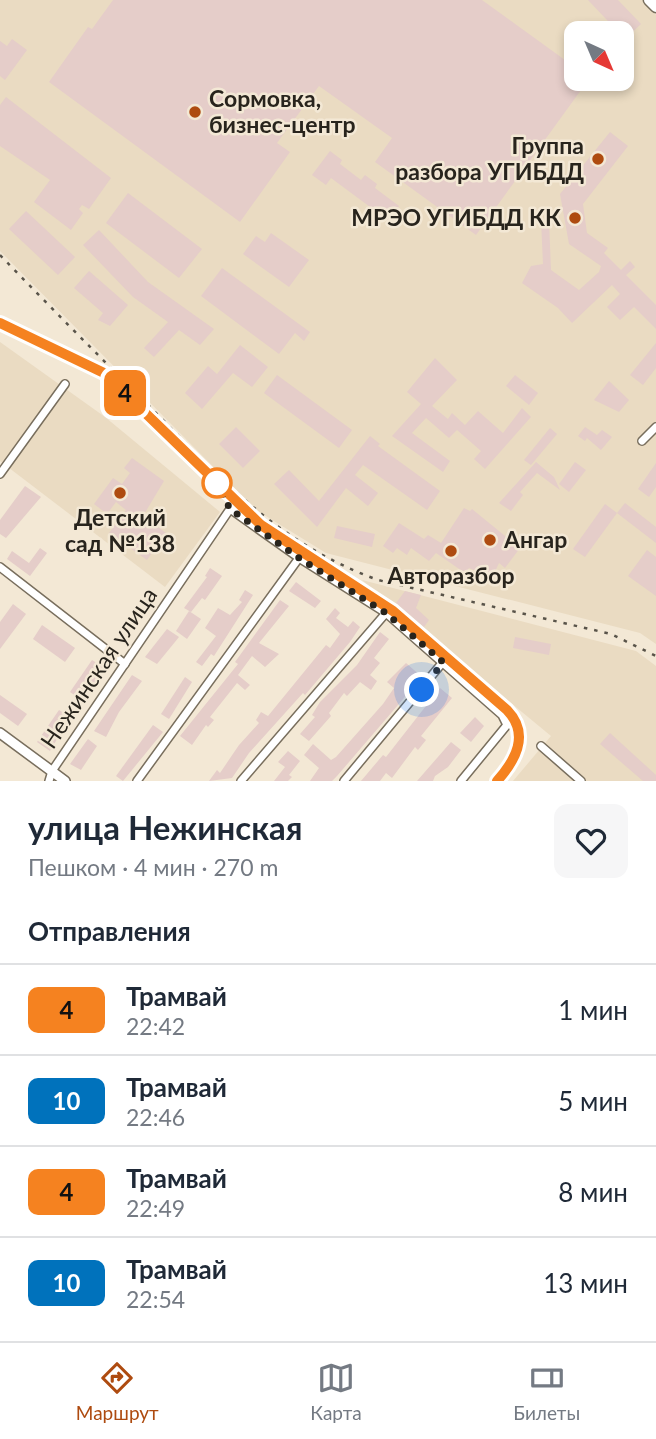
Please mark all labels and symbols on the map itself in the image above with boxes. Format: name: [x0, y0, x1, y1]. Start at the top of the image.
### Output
north arrow: [564, 21, 634, 91]
place label: Сормовка, бизнес-центр: [209, 84, 356, 138]
marker: Сормовка, бизнес-центр: [187, 104, 203, 120]
place label: Группа разбора УГИБДД: [395, 131, 584, 185]
marker: Группа разбора УГИБДД: [590, 151, 606, 167]
place label: МРЭО УГИБДД КК: [351, 203, 561, 231]
marker: МРЭО УГИБДД КК: [567, 210, 583, 226]
line badge: 4: [102, 370, 148, 416]
unlabelled marker: [202, 468, 232, 498]
marker: Детский сад №138: [112, 485, 128, 501]
place label: Детский сад №138: [65, 503, 175, 557]
place label: Ангар: [503, 525, 567, 553]
marker: Ангар: [482, 532, 498, 548]
marker: Авторазбор: [443, 543, 459, 559]
place label: Авторазбор: [387, 561, 514, 589]
street label: Нежинская улица: [34, 582, 162, 753]
your location: [404, 672, 439, 707]

